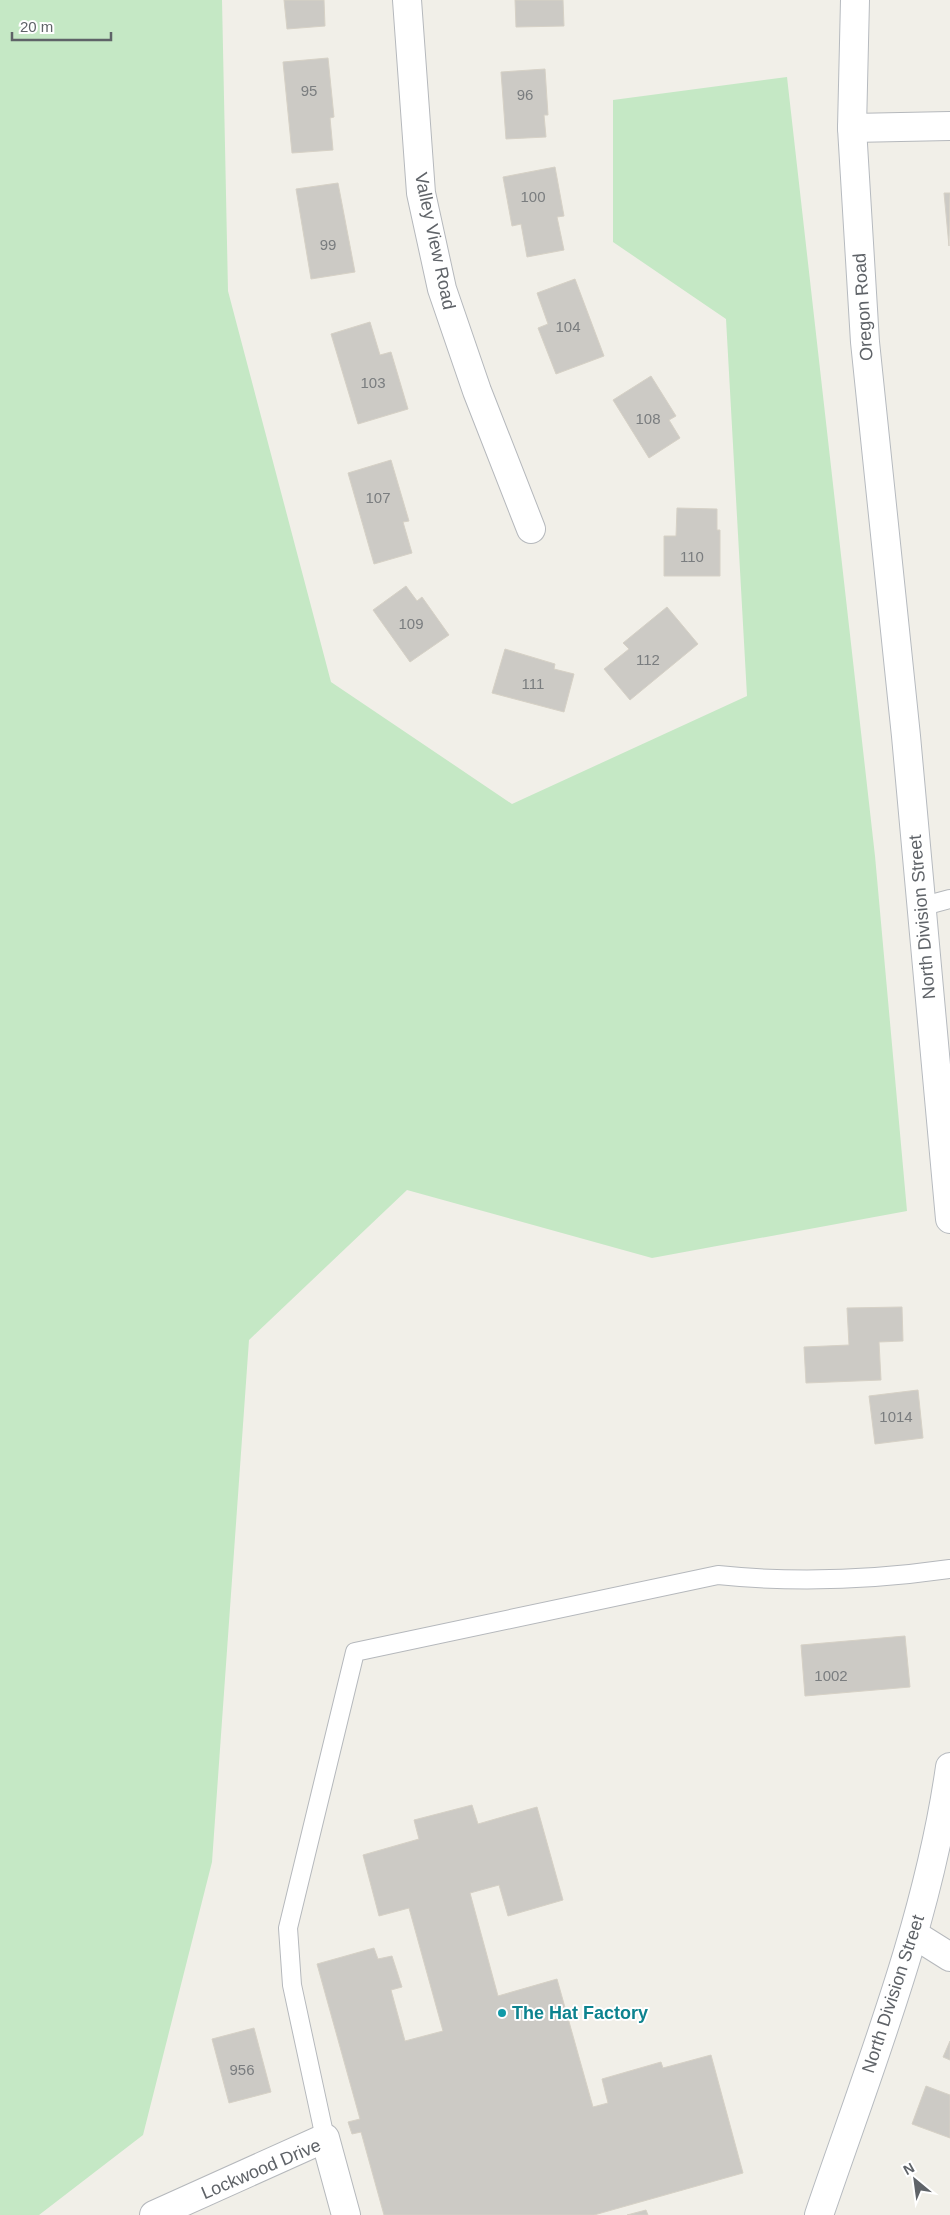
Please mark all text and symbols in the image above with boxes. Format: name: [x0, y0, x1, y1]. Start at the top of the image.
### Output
scale bar: [12, 10, 111, 42]
text: 20 m: [20, 18, 53, 35]
house number: 95: [301, 82, 317, 99]
house number: 96: [517, 86, 533, 103]
street label: Valley View Road: [411, 171, 459, 311]
house number: 100: [520, 188, 546, 205]
house number: 99: [320, 236, 336, 253]
street label: Oregon Road: [849, 252, 877, 362]
house number: 104: [555, 318, 581, 335]
house number: 103: [360, 374, 386, 391]
house number: 108: [635, 410, 661, 427]
house number: 107: [365, 489, 391, 506]
house number: 110: [680, 548, 704, 565]
house number: 109: [398, 615, 424, 632]
house number: 112: [636, 651, 660, 668]
house number: 111: [522, 675, 544, 692]
street label: North Division Street: [905, 834, 939, 1000]
house number: 1014: [879, 1408, 913, 1425]
house number: 1002: [814, 1667, 848, 1684]
street label: North Division Street: [858, 1912, 928, 2076]
place label: The Hat Factory: [512, 2003, 648, 2023]
marker: The Hat Factory: [496, 2007, 508, 2019]
house number: 956: [229, 2061, 255, 2078]
street label: Lockwood Drive: [198, 2135, 324, 2203]
north arrow: [890, 2155, 940, 2205]
text: N: [900, 2159, 917, 2178]

